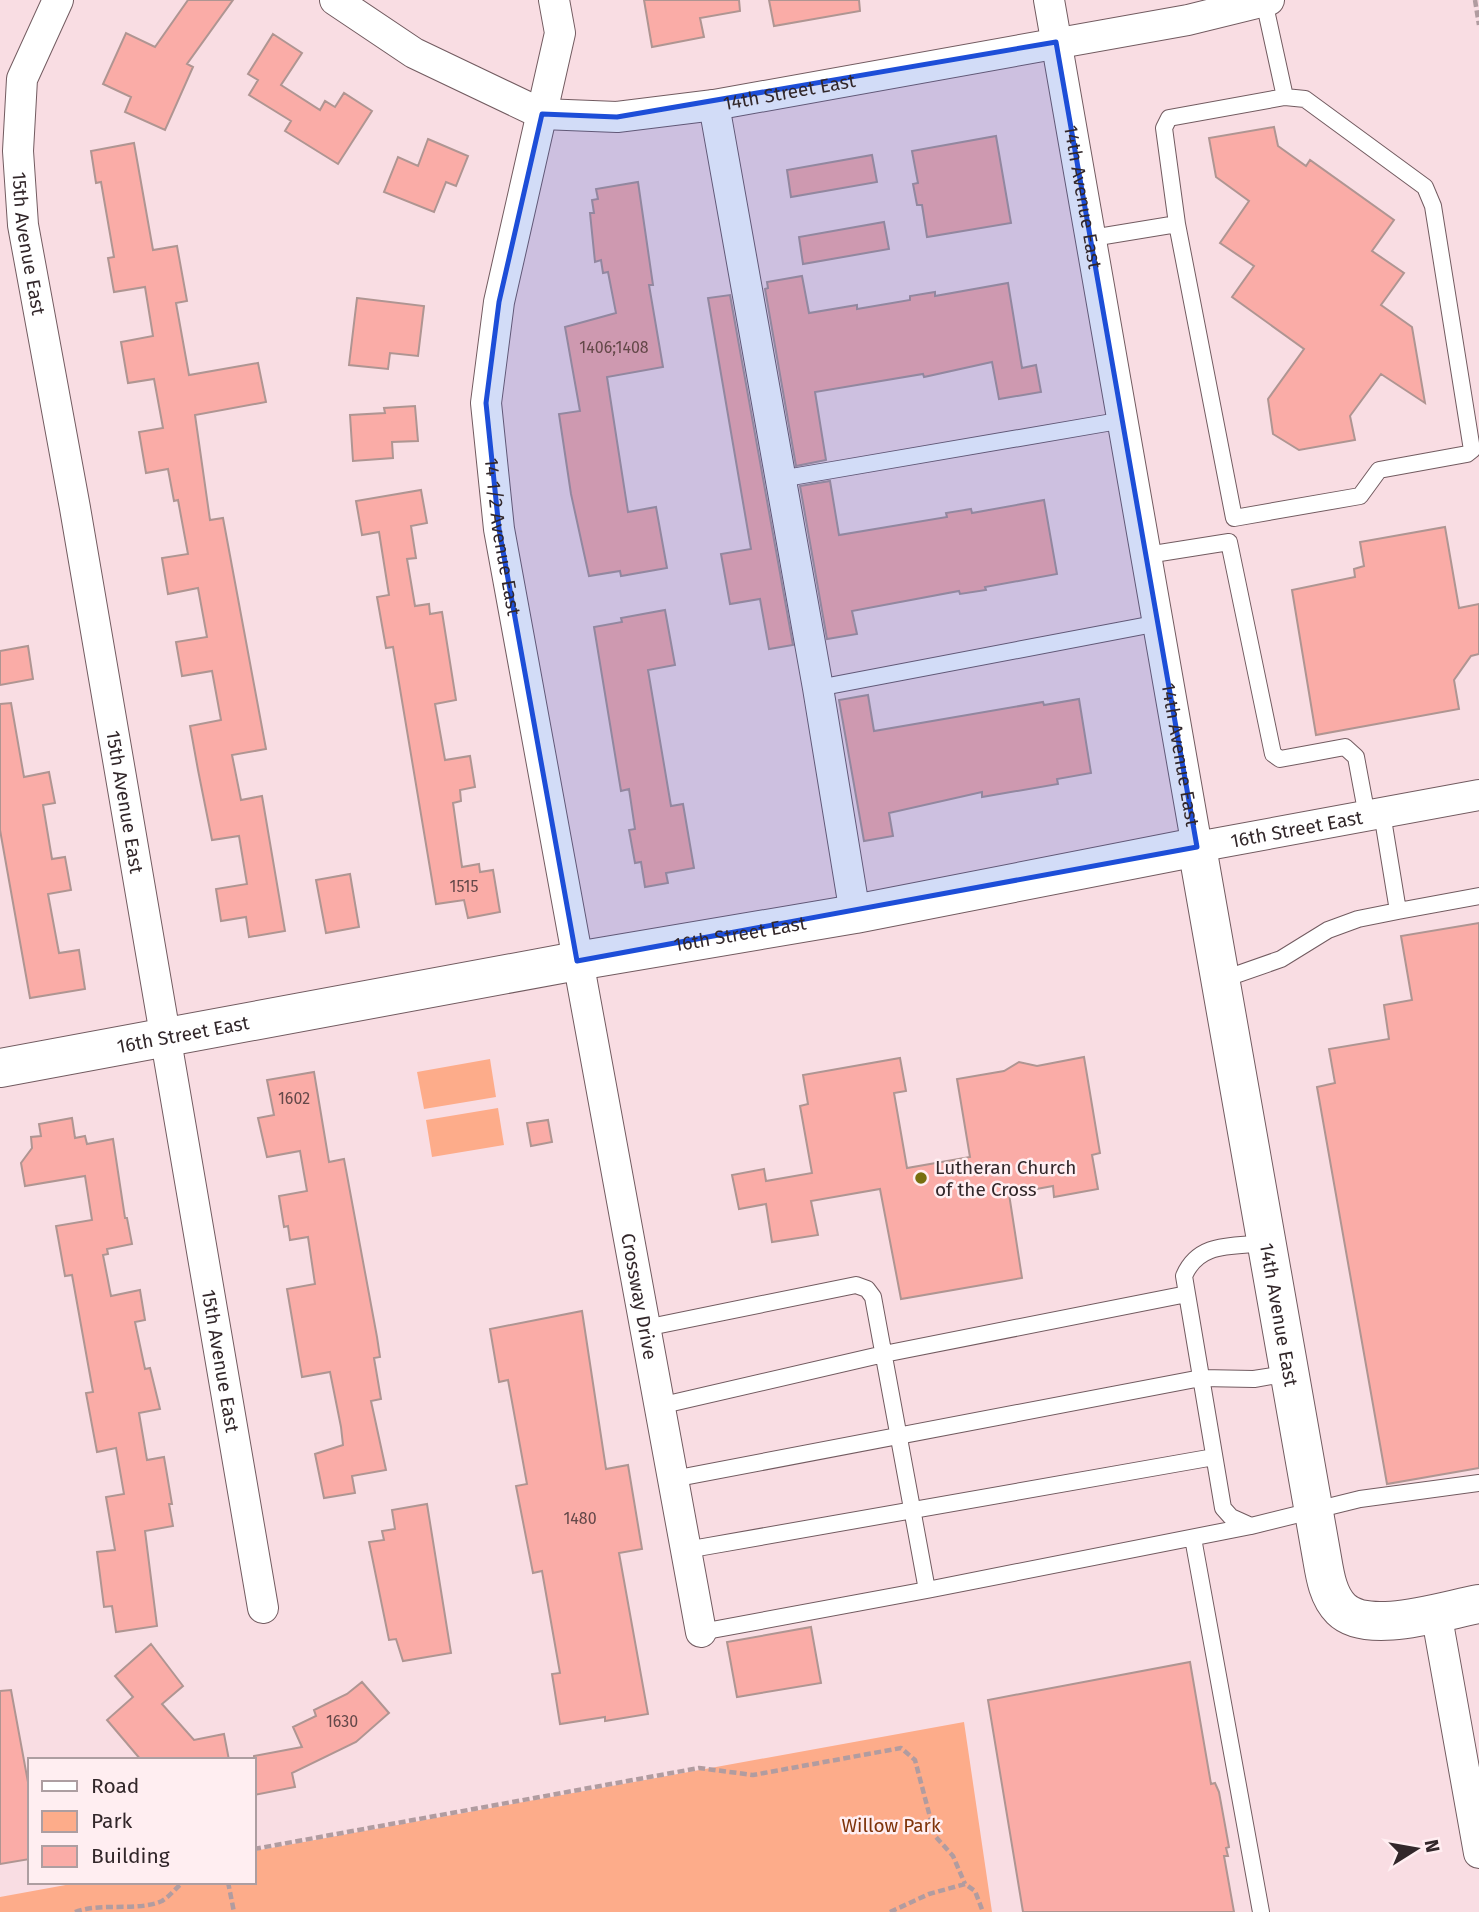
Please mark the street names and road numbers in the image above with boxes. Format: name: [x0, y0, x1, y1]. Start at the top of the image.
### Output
street label: 14th Street East: [721, 68, 857, 115]
street label: 14th Avenue East: [1060, 123, 1107, 271]
street label: 15th Avenue East: [8, 171, 51, 317]
street label: 14 1/2 Avenue East: [480, 457, 526, 617]
street label: 14th Avenue East: [1157, 681, 1205, 828]
street label: 15th Avenue East: [102, 729, 149, 875]
street label: 16th Street East: [1229, 805, 1365, 852]
street label: 16th Street East: [672, 911, 808, 956]
street label: 16th Street East: [115, 1011, 251, 1058]
street label: Crossway Drive: [617, 1231, 662, 1361]
street label: 14th Avenue East: [1255, 1241, 1303, 1388]
street label: 15th Avenue East: [197, 1288, 244, 1434]

